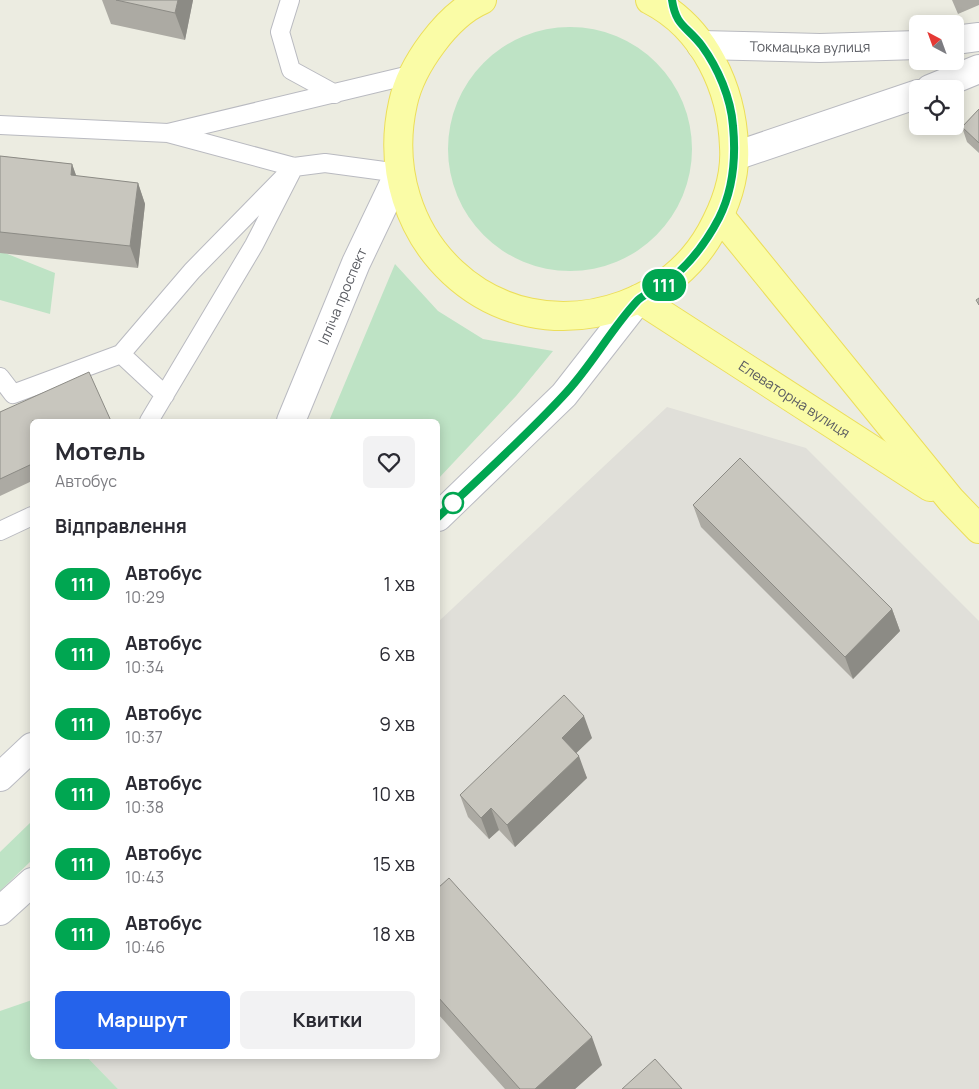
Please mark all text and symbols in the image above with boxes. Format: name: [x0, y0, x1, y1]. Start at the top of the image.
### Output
north arrow: [909, 15, 964, 70]
map controls: [909, 15, 964, 135]
street label: Токмацька вулиця: [749, 36, 871, 57]
button: locate: [909, 80, 964, 135]
street label: Ілліча проспект: [313, 244, 371, 347]
line badge: 111: [635, 269, 693, 301]
text: 111: [652, 273, 676, 297]
street label: Елеваторна вулиця: [735, 356, 854, 442]
text: Мотель: [55, 434, 145, 467]
button: heart: [363, 436, 415, 488]
text: Автобус: [55, 470, 117, 492]
unlabelled marker: [442, 492, 464, 514]
text: Відправлення: [55, 513, 187, 539]
text: Автобус: [125, 560, 202, 586]
text: 1 хв: [384, 571, 415, 597]
text: 111: [71, 572, 94, 596]
text: 10:29: [125, 586, 165, 608]
text: Автобус: [125, 630, 202, 656]
text: 6 хв: [379, 641, 415, 667]
text: 111: [71, 642, 94, 666]
text: 10:34: [125, 656, 164, 678]
text: Автобус: [125, 700, 202, 726]
text: 9 хв: [379, 711, 415, 737]
text: 111: [71, 712, 94, 736]
text: 10:37: [125, 726, 163, 748]
text: Автобус: [125, 770, 202, 796]
text: 10 хв: [372, 781, 415, 807]
text: 111: [71, 782, 94, 806]
text: 10:38: [125, 796, 164, 818]
text: Автобус: [125, 840, 202, 866]
text: 15 хв: [373, 851, 415, 877]
text: 111: [71, 852, 94, 876]
text: 10:43: [125, 866, 164, 888]
text: Автобус: [125, 910, 202, 936]
text: 18 хв: [373, 921, 415, 947]
text: 111: [71, 922, 94, 946]
text: 10:46: [125, 936, 165, 958]
button: Маршрут: [55, 991, 230, 1049]
button: Квитки: [240, 991, 415, 1049]

